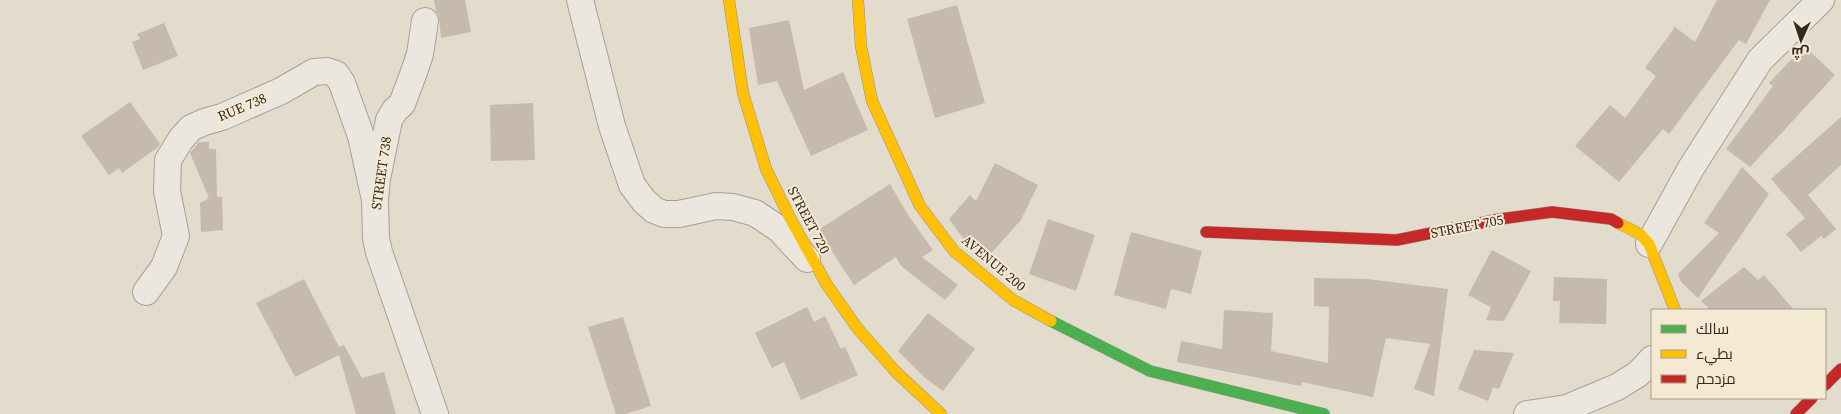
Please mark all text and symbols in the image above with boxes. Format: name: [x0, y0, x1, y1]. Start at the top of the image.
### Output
north arrow: [1776, 15, 1826, 65]
text: ش: [1791, 43, 1810, 63]
street label: RUE 738: [214, 88, 270, 126]
street label: STREET 738: [366, 135, 396, 211]
street label: STREET 720: [783, 183, 835, 257]
street label: STREET 705: [1429, 209, 1505, 243]
street label: AVENUE 200: [958, 230, 1030, 296]
legend: [1651, 309, 1826, 399]
text: سالك: [1696, 318, 1729, 339]
text: بطيء: [1696, 343, 1733, 366]
text: مزدحم: [1696, 368, 1736, 389]

